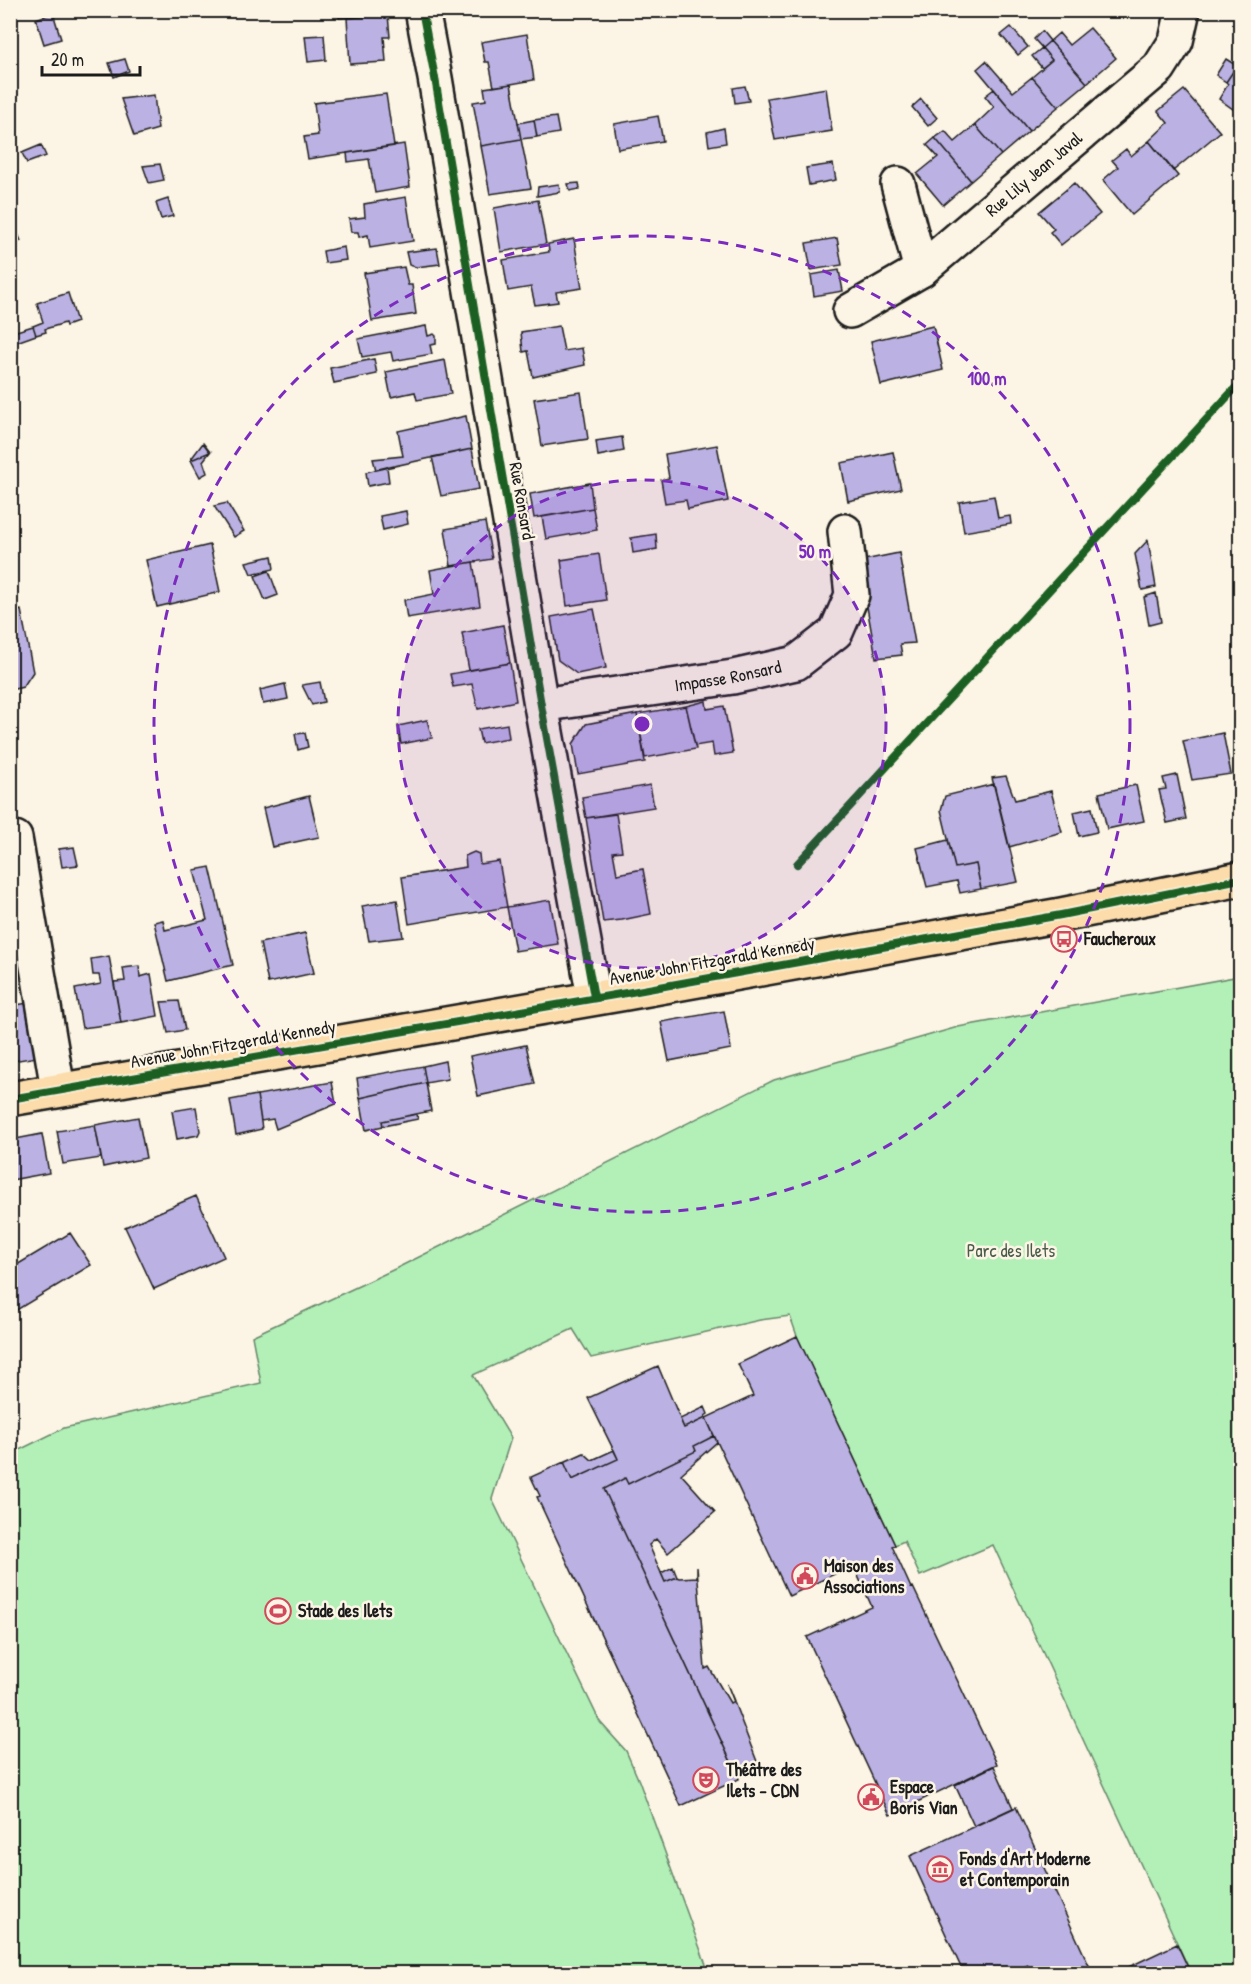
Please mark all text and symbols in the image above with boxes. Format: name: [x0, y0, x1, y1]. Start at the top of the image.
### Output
scale bar: [42, 39, 140, 77]
text: 20 m: [51, 47, 84, 72]
street label: Rue Lily Jean Javal: [980, 125, 1088, 222]
text: 100 m: [967, 366, 1007, 391]
street label: Rue Ronsard: [503, 460, 542, 542]
text: 50 m: [799, 539, 831, 564]
street label: Impasse Ronsard: [673, 654, 783, 697]
centre of rings: [632, 714, 652, 734]
bus stop icon: Faucheroux: [1049, 924, 1079, 954]
place label: Faucheroux: [1083, 926, 1156, 951]
street label: Avenue John Fitzgerald Kennedy: [607, 930, 817, 991]
street label: Avenue John Fitzgerald Kennedy: [128, 1013, 338, 1074]
park label: Parc des Ilets: [967, 1238, 1055, 1263]
place label: Maison des Associations: [824, 1553, 905, 1599]
public building icon: Maison des Associations: [790, 1561, 820, 1591]
sports icon: Stade des Ilets: [263, 1596, 293, 1626]
place label: Stade des Ilets: [298, 1598, 392, 1623]
place label: Théâtre des Ilets - CDN: [725, 1757, 802, 1803]
theatre icon: Théâtre des Ilets - CDN: [691, 1765, 721, 1795]
place label: Espace Boris Vian: [890, 1774, 958, 1820]
public building icon: Espace Boris Vian: [856, 1782, 886, 1812]
place label: Fonds d'Art Moderne et Contemporain: [959, 1846, 1091, 1893]
museum icon: Fonds d'Art Moderne et Contemporain: [925, 1854, 955, 1884]

